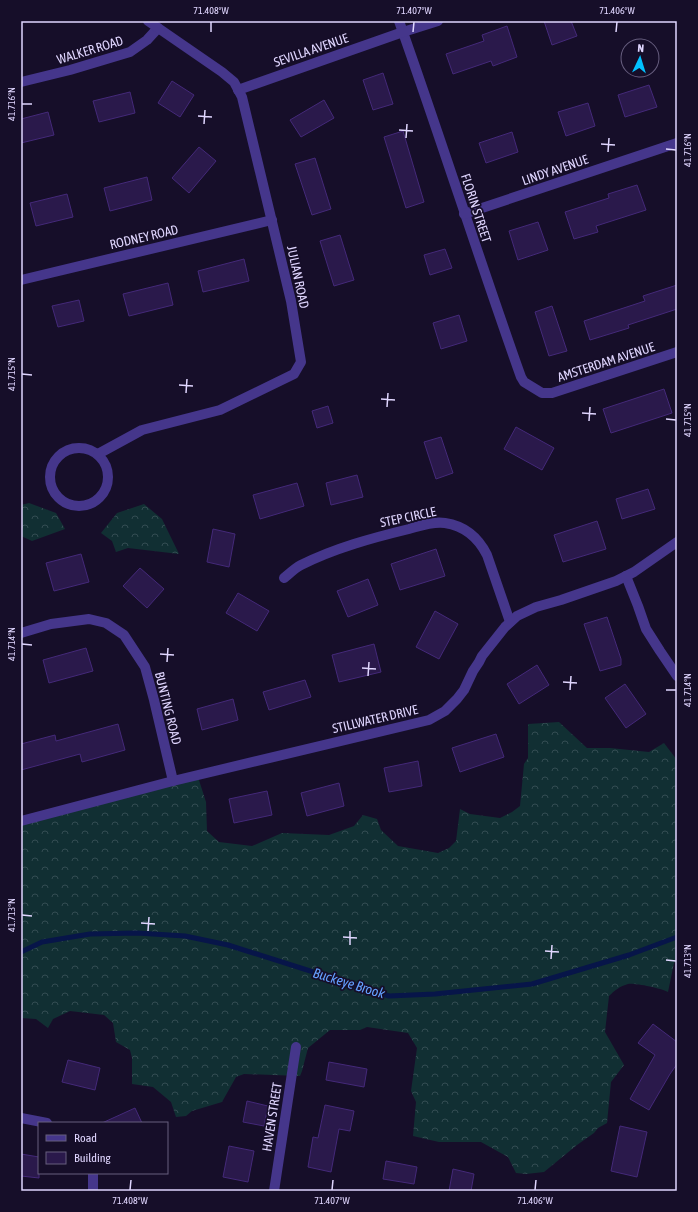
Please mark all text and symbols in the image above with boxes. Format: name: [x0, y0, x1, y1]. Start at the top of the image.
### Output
text: 71.408°W: [193, 5, 229, 16]
text: 71.407°W: [396, 5, 432, 16]
text: 71.406°W: [599, 5, 635, 16]
street label: SEVILLA AVENUE: [272, 30, 351, 70]
street label: WALKER ROAD: [55, 33, 125, 67]
north arrow: [620, 38, 660, 78]
text: N: [637, 42, 644, 54]
text: 41.716°N: [6, 87, 17, 121]
text: 41.716°N: [682, 133, 693, 167]
street label: LINDY AVENUE: [520, 151, 591, 188]
street label: FLORIN STREET: [458, 172, 494, 245]
street label: RODNEY ROAD: [108, 222, 180, 252]
street label: JULIAN ROAD: [284, 244, 312, 310]
street label: AMSTERDAM AVENUE: [555, 339, 657, 385]
text: 41.715°N: [6, 357, 17, 391]
text: 41.715°N: [682, 403, 693, 437]
street label: STEP CIRCLE: [379, 504, 438, 530]
text: 41.714°N: [6, 627, 17, 661]
street label: BUNTING ROAD: [152, 670, 184, 746]
text: 41.714°N: [682, 673, 693, 707]
street label: STILLWATER DRIVE: [331, 702, 420, 736]
text: 41.713°N: [6, 898, 17, 932]
text: 41.713°N: [682, 944, 693, 978]
water label: Buckeye Brook: [311, 964, 388, 1002]
street label: HAVEN STREET: [259, 1081, 285, 1152]
legend: [38, 1122, 168, 1174]
text: Road: [74, 1131, 97, 1145]
text: Building: [74, 1151, 112, 1165]
text: 71.408°W: [112, 1195, 148, 1206]
text: 71.407°W: [314, 1195, 350, 1206]
text: 71.406°W: [517, 1195, 553, 1206]

